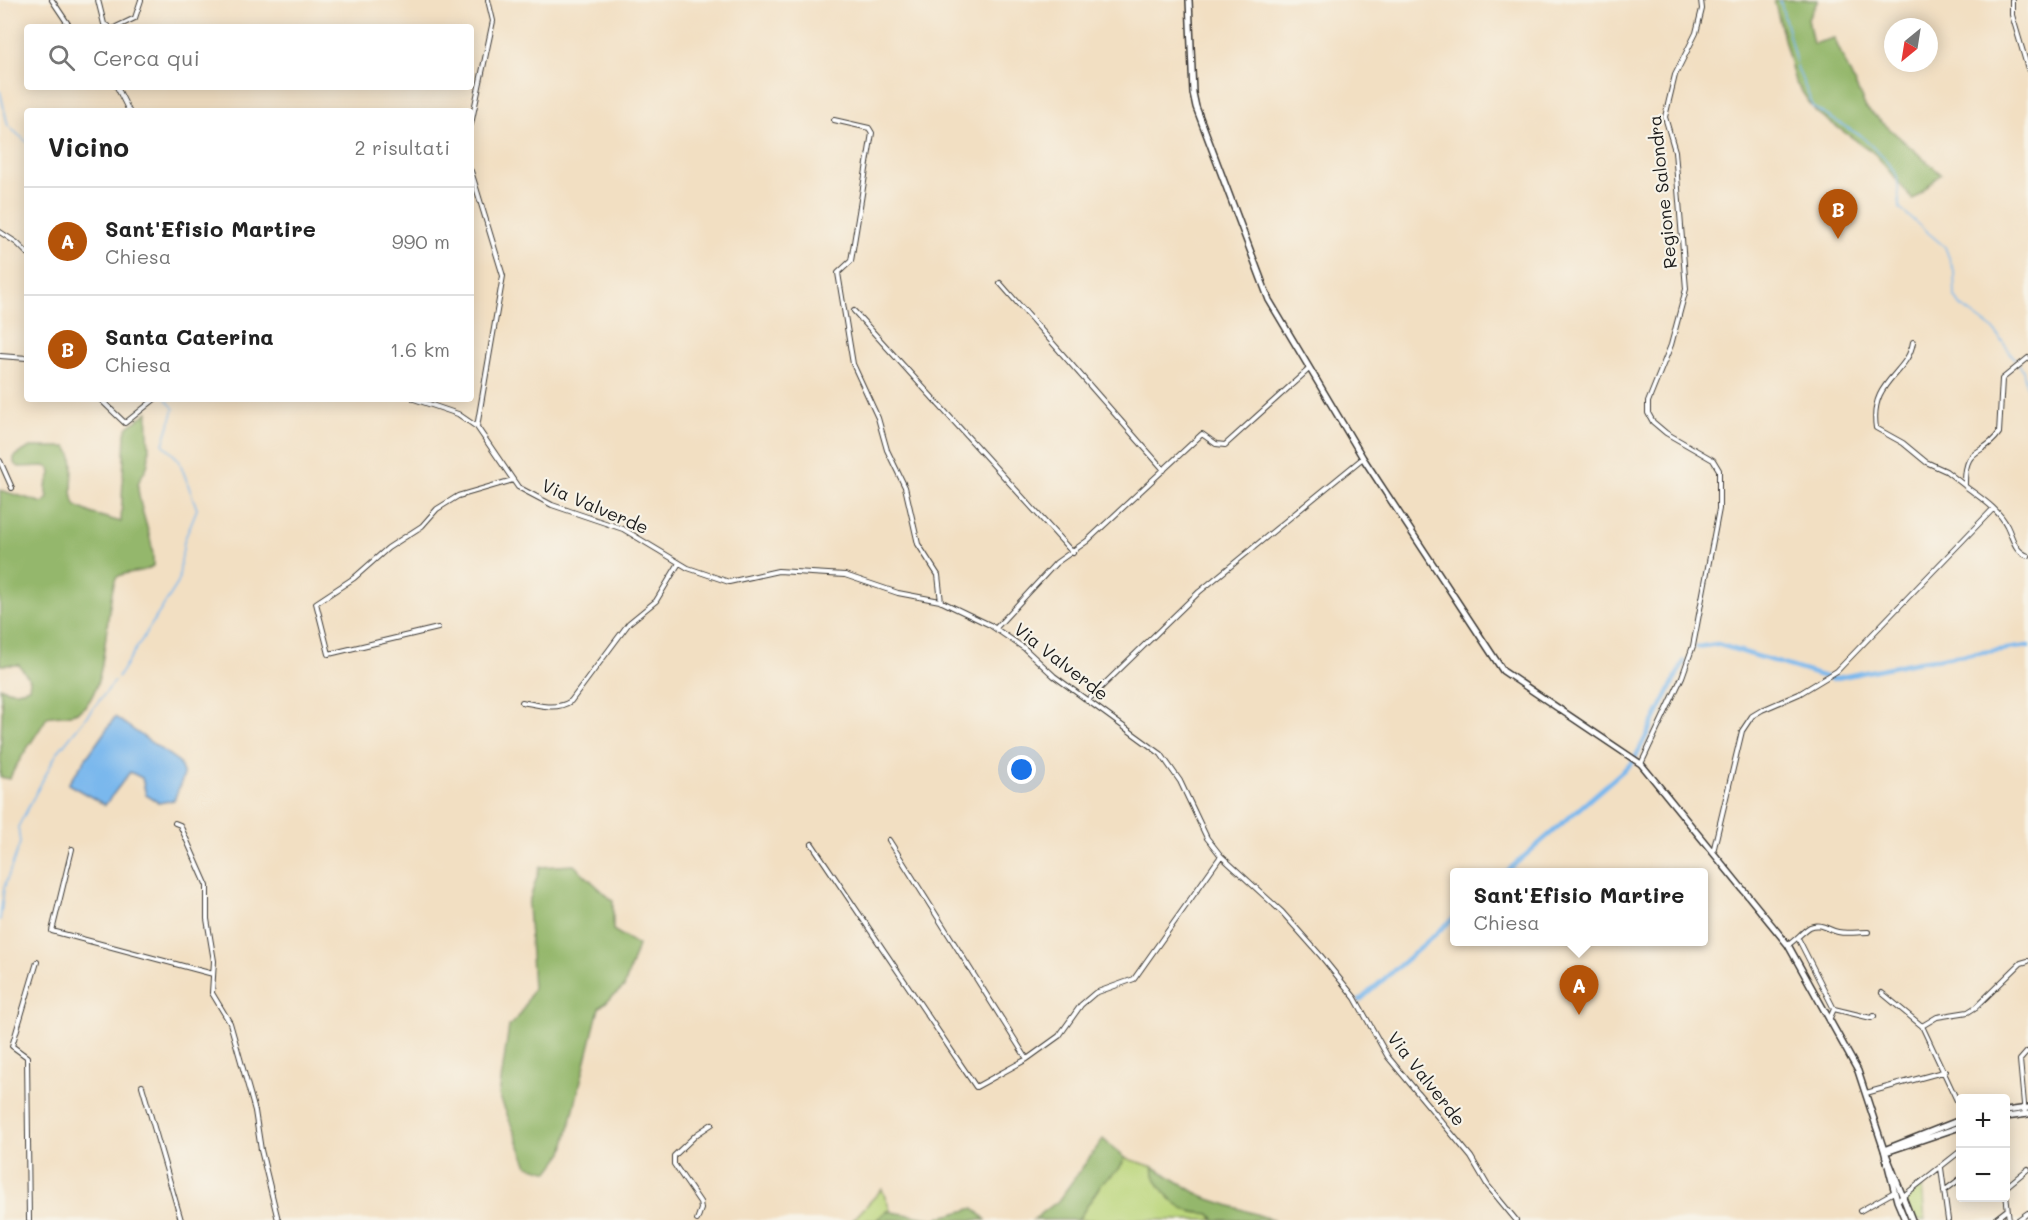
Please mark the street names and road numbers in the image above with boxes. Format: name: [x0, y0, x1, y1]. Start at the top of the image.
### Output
street label: Regione Salondra: [1642, 114, 1682, 270]
street label: Via Valverde: [538, 473, 652, 539]
street label: Via Valverde: [1009, 617, 1114, 706]
street label: Via Valverde: [1382, 1026, 1471, 1131]

